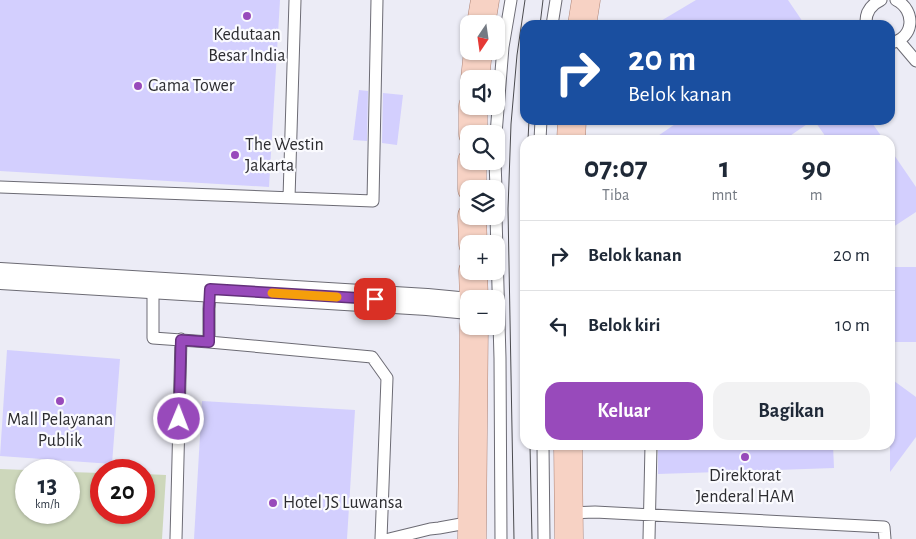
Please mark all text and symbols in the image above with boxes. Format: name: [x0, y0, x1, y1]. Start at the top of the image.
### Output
marker: Kedutaan Besar India: [241, 10, 253, 22]
north arrow: [460, 15, 505, 60]
map controls: [460, 15, 505, 335]
place label: Kedutaan Besar India: [208, 26, 286, 65]
icon: right: [545, 40, 610, 105]
text: 20 m: [628, 42, 696, 77]
button: sound: [460, 70, 505, 115]
place label: Gama Tower: [148, 77, 235, 95]
marker: Gama Tower: [132, 80, 144, 92]
text: Belok kanan: [628, 83, 732, 105]
button: search: [460, 125, 505, 170]
place label: The Westin Jakarta: [245, 136, 324, 175]
marker: The Westin Jakarta: [229, 149, 241, 161]
text: 07:07: [584, 153, 648, 183]
text: 1: [719, 153, 730, 183]
text: 90: [801, 153, 831, 183]
button: layers: [460, 180, 505, 225]
text: Tiba: [602, 187, 629, 203]
text: mnt: [711, 187, 737, 203]
text: m: [810, 187, 823, 203]
button: +: [460, 235, 505, 280]
icon: right: [545, 242, 573, 270]
text: Belok kanan: [588, 246, 682, 265]
text: 20 m: [833, 246, 870, 265]
pin: [354, 278, 396, 320]
icon: arrive: [361, 285, 389, 313]
button: −: [460, 290, 505, 335]
icon: left: [545, 312, 573, 340]
text: Belok kiri: [588, 316, 660, 335]
text: 10 m: [835, 316, 870, 335]
button: Keluar: [545, 382, 703, 440]
button: Bagikan: [713, 382, 870, 440]
position arrow: [152, 392, 204, 444]
marker: Mall Pelayanan Publik: [54, 395, 66, 407]
place label: Mall Pelayanan Publik: [7, 411, 113, 450]
marker: Direktorat Jenderal HAM: [739, 451, 751, 463]
speed limit sign: 20: [90, 459, 155, 524]
place label: Direktorat Jenderal HAM: [696, 467, 794, 506]
text: 13: [38, 473, 57, 498]
place label: Hotel JS Luwansa: [283, 494, 403, 512]
marker: Hotel JS Luwansa: [267, 497, 279, 509]
text: km/h: [35, 498, 60, 510]

